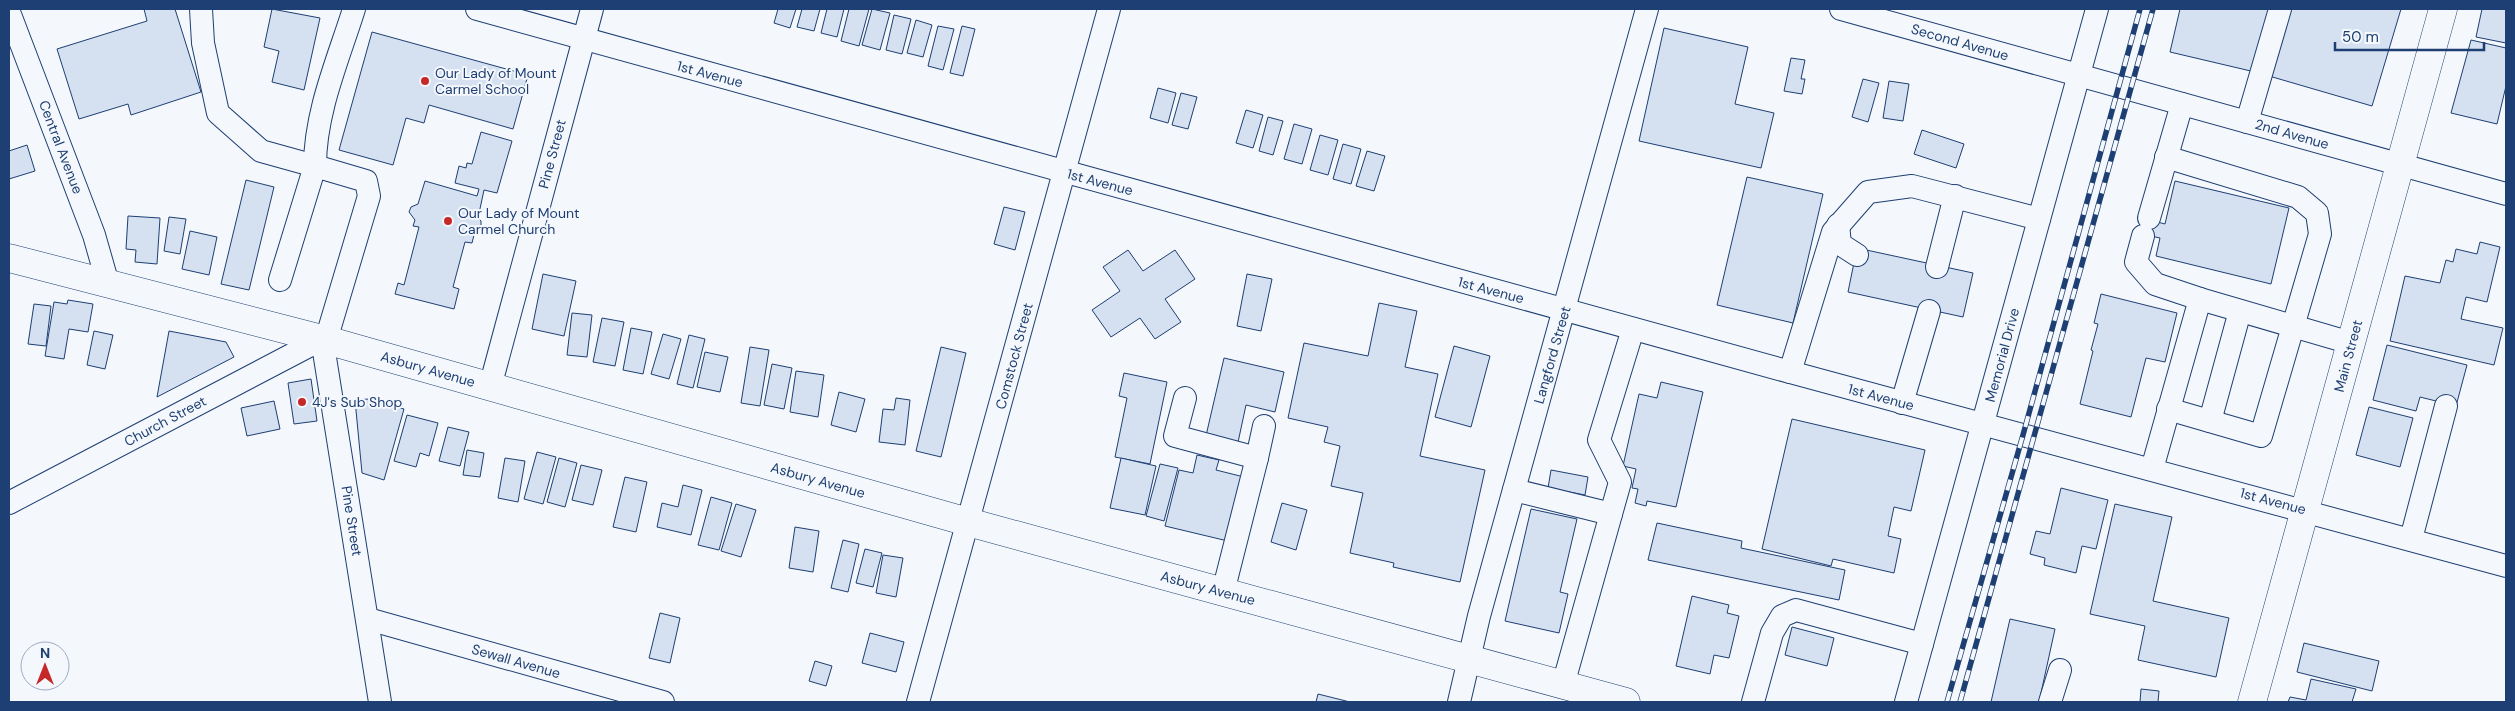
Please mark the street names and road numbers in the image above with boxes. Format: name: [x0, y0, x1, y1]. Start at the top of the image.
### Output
street label: Second Avenue: [1909, 19, 2011, 65]
street label: 1st Avenue: [675, 57, 745, 91]
street label: Central Avenue: [35, 98, 87, 196]
street label: 2nd Avenue: [2253, 115, 2331, 153]
street label: Pine Street: [534, 117, 570, 191]
street label: 1st Avenue: [1065, 165, 1135, 199]
street label: 1st Avenue: [1456, 273, 1526, 307]
street label: Comstock Street: [991, 301, 1037, 411]
street label: Langford Street: [1529, 304, 1575, 406]
street label: Memorial Drive: [1981, 306, 2023, 404]
street label: Main Street: [2330, 318, 2366, 394]
street label: Asbury Avenue: [379, 347, 477, 391]
street label: 1st Avenue: [1846, 380, 1916, 414]
street label: Church Street: [121, 392, 209, 450]
street label: Asbury Avenue: [769, 458, 867, 502]
street label: 1st Avenue: [2238, 484, 2308, 518]
street label: Pine Street: [338, 485, 366, 557]
street label: Asbury Avenue: [1159, 567, 1257, 609]
street label: Sewall Avenue: [470, 640, 562, 682]

